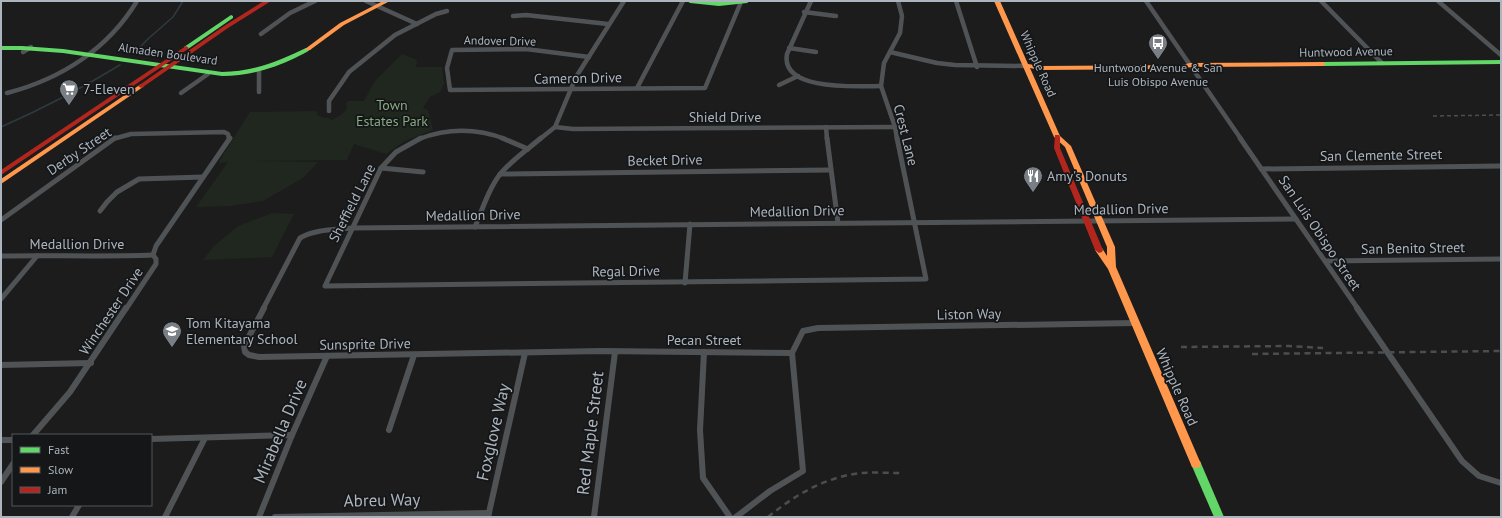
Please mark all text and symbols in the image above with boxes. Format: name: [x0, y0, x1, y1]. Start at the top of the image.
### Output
street label: Whipple Road: [1017, 28, 1060, 99]
street label: Andover Drive: [464, 32, 536, 49]
bus stop icon: Huntwood Avenue & San Luis Obispo Avenue: [1147, 32, 1169, 60]
street label: Almaden Boulevard: [117, 39, 219, 68]
street label: Huntwood Avenue: [1299, 43, 1393, 60]
place label: Huntwood Avenue & San Luis Obispo Avenue: [1094, 60, 1222, 89]
street label: Cameron Drive: [534, 68, 622, 88]
supermarket icon: 7-Eleven: [58, 78, 80, 106]
place label: 7-Eleven: [83, 80, 135, 98]
park label: Town Estates Park: [356, 96, 428, 130]
street label: Crest Lane: [890, 102, 922, 168]
street label: Shield Drive: [689, 108, 761, 126]
street label: Derby Street: [43, 123, 115, 179]
street label: San Clemente Street: [1320, 145, 1443, 165]
street label: Becket Drive: [627, 150, 703, 170]
street label: Sheffield Lane: [325, 161, 379, 245]
restaurant icon: Amy's Donuts: [1022, 165, 1044, 193]
place label: Amy's Donuts: [1047, 167, 1128, 185]
street label: San Luis Obispo Street: [1275, 172, 1365, 294]
street label: Medallion Drive: [1073, 199, 1169, 219]
street label: Medallion Drive: [749, 201, 845, 221]
street label: Medallion Drive: [425, 205, 521, 225]
street label: Medallion Drive: [30, 235, 124, 253]
street label: San Benito Street: [1361, 238, 1465, 258]
street label: Regal Drive: [592, 261, 660, 281]
street label: Winchester Drive: [75, 264, 147, 358]
street label: Liston Way: [937, 304, 1002, 324]
place label: Tom Kitayama Elementary School: [186, 314, 298, 348]
school or university icon: Tom Kitayama Elementary School: [161, 320, 183, 348]
street label: Pecan Street: [667, 331, 742, 349]
street label: Sunsprite Drive: [319, 334, 411, 354]
street label: Whipple Road: [1152, 346, 1202, 428]
street label: Red Maple Street: [572, 370, 609, 496]
street label: Mirabella Drive: [248, 376, 312, 486]
street label: Foxglove Way: [471, 381, 515, 483]
legend: [12, 434, 152, 506]
text: Fast: [48, 442, 69, 457]
text: Slow: [48, 462, 73, 477]
text: Jam: [47, 482, 67, 497]
street label: Abreu Way: [343, 488, 421, 512]

